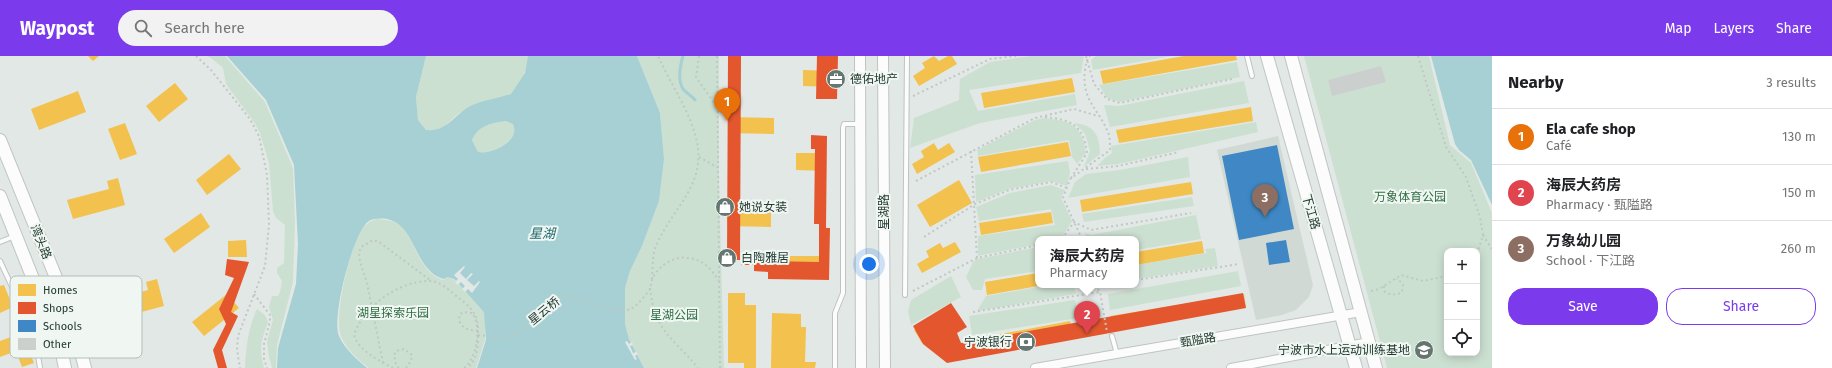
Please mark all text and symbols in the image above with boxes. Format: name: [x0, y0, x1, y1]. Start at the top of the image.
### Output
search box: [118, 10, 398, 46]
text: Waypost: [20, 17, 94, 40]
icon: search: [132, 17, 154, 39]
text: Search here: [164, 19, 245, 37]
text: Map: [1665, 20, 1691, 37]
text: Layers: [1713, 20, 1754, 37]
text: Share: [1776, 20, 1812, 37]
office icon: 德佑地产: [825, 68, 847, 90]
place label: 德佑地产: [850, 72, 898, 86]
text: Nearby: [1508, 72, 1563, 93]
text: 3 results: [1766, 75, 1816, 90]
pin: 1: [714, 88, 740, 121]
text: Ela cafe shop: [1546, 120, 1636, 138]
text: 1: [1518, 129, 1524, 144]
text: 130 m: [1782, 129, 1816, 144]
text: Café: [1546, 138, 1572, 153]
text: 海辰大药房: [1546, 176, 1621, 194]
pin: 3: [1252, 184, 1278, 217]
text: 2: [1518, 185, 1524, 200]
text: 150 m: [1782, 185, 1816, 200]
park label: 万象体育公园: [1374, 190, 1446, 204]
street label: 下江路: [1299, 193, 1323, 231]
street label: 星湖路: [877, 194, 891, 230]
shop icon: 她说女装: [714, 196, 736, 218]
text: Pharmacy · 甄隘路: [1546, 197, 1653, 212]
place label: 她说女装: [739, 200, 787, 214]
street label: 湾头路: [28, 223, 54, 261]
water label: 星湖: [529, 226, 557, 241]
text: 万象幼儿园: [1546, 232, 1621, 250]
popup: [1035, 236, 1139, 288]
text: 3: [1518, 241, 1524, 256]
text: 260 m: [1781, 241, 1816, 256]
shop icon: 白陶雅居: [716, 247, 738, 269]
text: 海辰大药房: [1049, 247, 1125, 265]
map controls: [1444, 248, 1480, 356]
button: +: [1444, 248, 1480, 284]
place label: 白陶雅居: [741, 251, 789, 265]
text: School · 下江路: [1546, 253, 1635, 268]
your location: [859, 254, 879, 274]
text: Pharmacy: [1049, 265, 1107, 280]
legend: [10, 276, 142, 358]
text: Homes: [43, 284, 77, 297]
button: −: [1444, 284, 1480, 320]
button: Save: [1508, 288, 1658, 325]
button: Share: [1666, 288, 1816, 325]
street label: 星云桥: [526, 294, 562, 328]
pin: 2: [1074, 301, 1100, 334]
text: Shops: [43, 302, 74, 315]
park label: 湖星探索乐园: [357, 306, 429, 320]
park label: 星湖公园: [650, 308, 698, 322]
text: Schools: [43, 320, 82, 333]
button: locate: [1444, 320, 1480, 356]
street label: 甄隘路: [1179, 330, 1217, 350]
bank icon: 宁波银行: [1015, 331, 1037, 353]
place label: 宁波银行: [964, 335, 1012, 349]
text: Other: [43, 338, 72, 351]
school or university icon: 宁波市水上运动训练基地: [1413, 339, 1435, 361]
place label: 宁波市水上运动训练基地: [1278, 343, 1410, 357]

